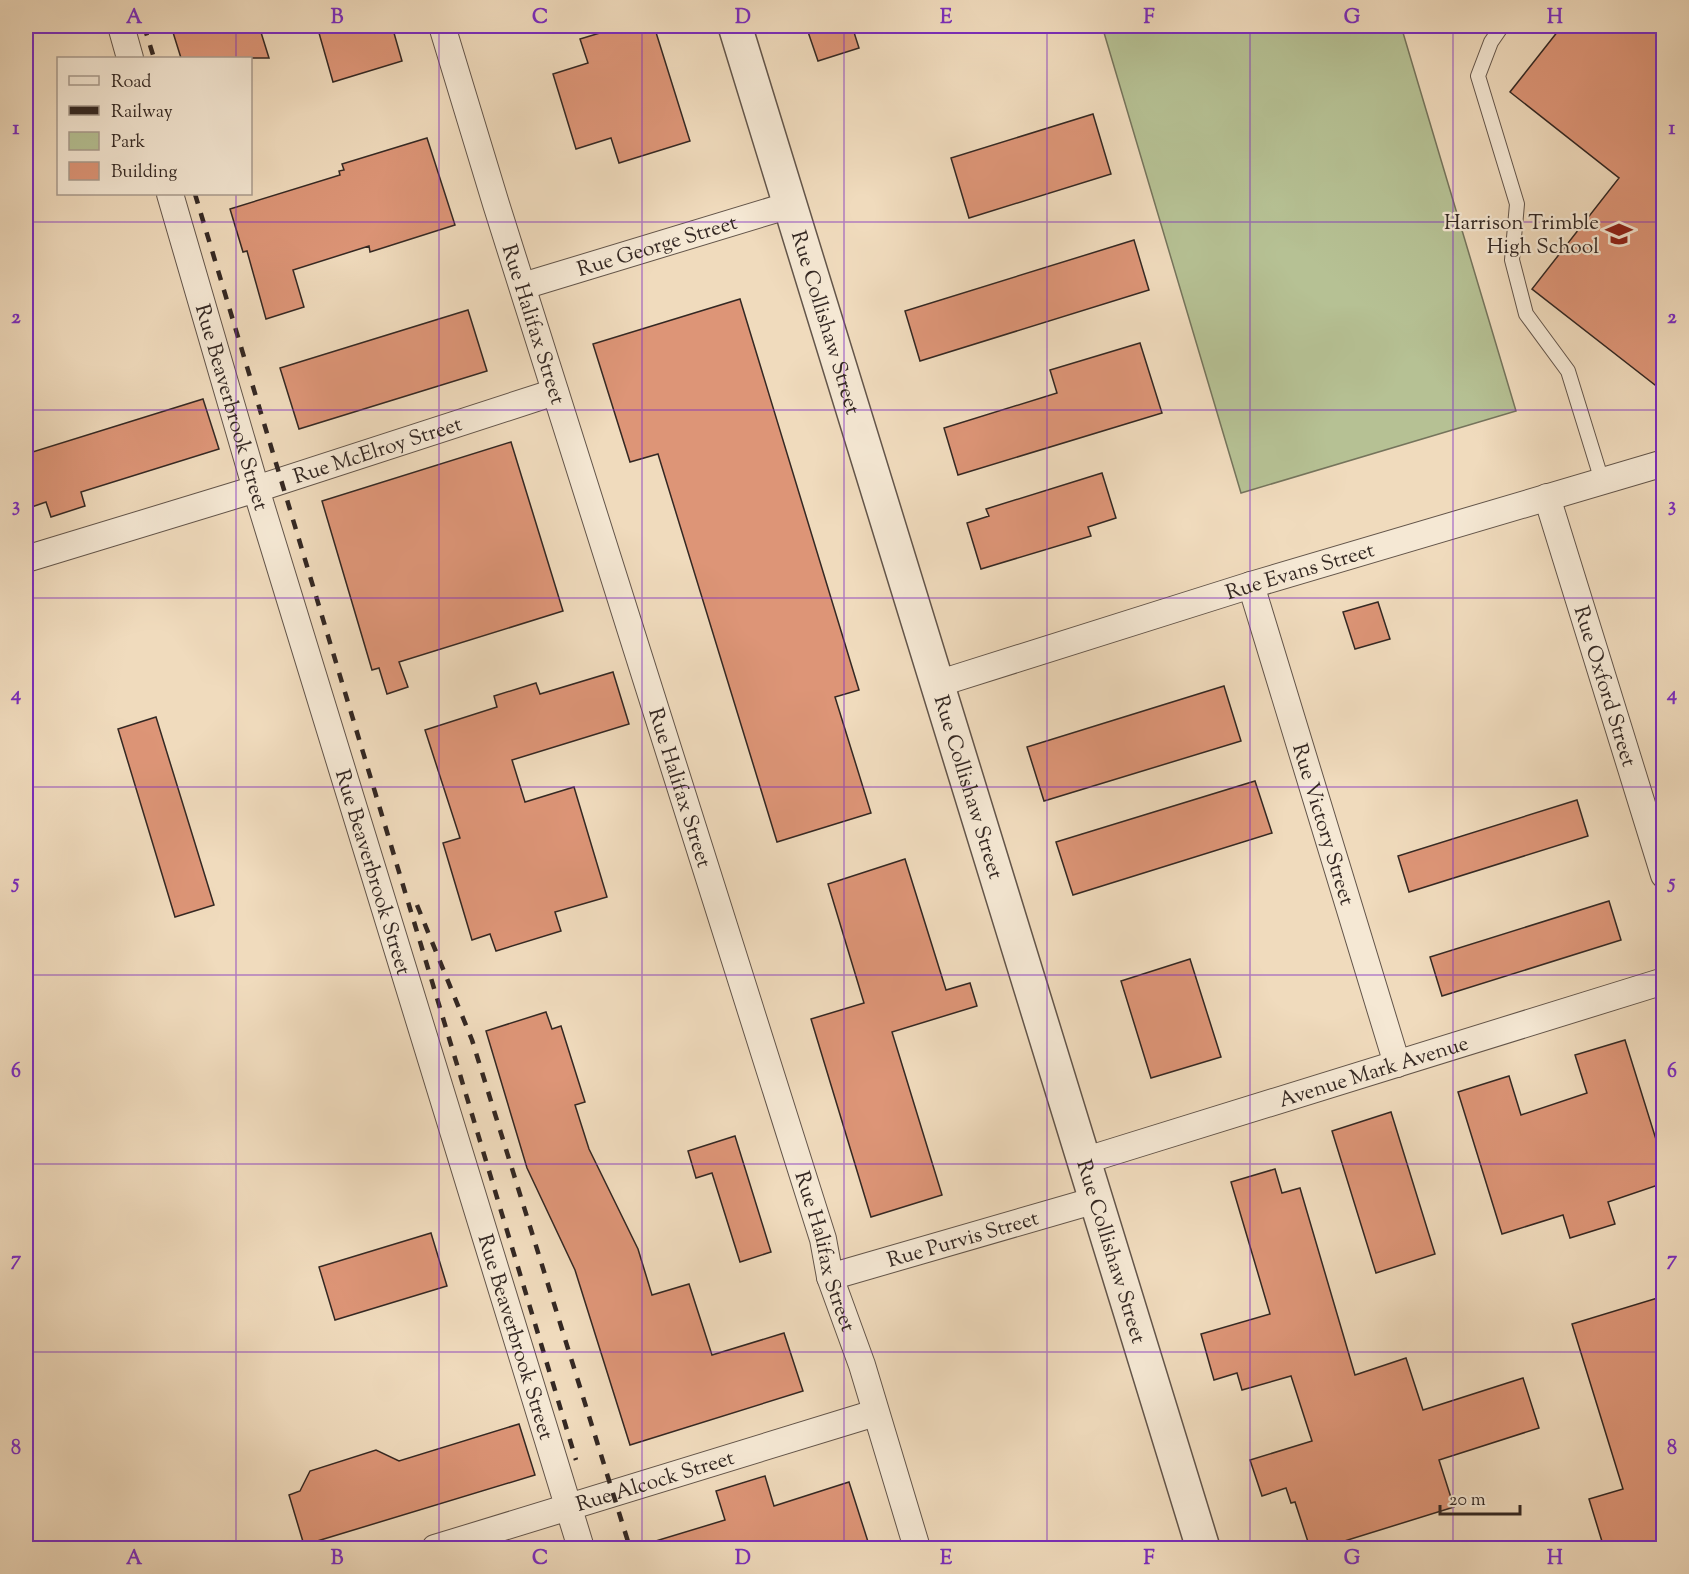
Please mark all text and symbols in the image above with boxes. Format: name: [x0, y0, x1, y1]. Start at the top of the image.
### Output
text: A: [126, 4, 143, 33]
text: B: [331, 4, 344, 33]
text: C: [532, 4, 548, 33]
text: D: [735, 4, 751, 33]
text: E: [940, 4, 953, 33]
text: F: [1143, 4, 1155, 33]
text: G: [1344, 4, 1361, 33]
text: H: [1547, 4, 1563, 33]
legend: [57, 57, 252, 195]
text: Road: [111, 70, 151, 96]
text: Railway: [111, 100, 173, 126]
text: 1: [13, 115, 20, 144]
text: 1: [1669, 115, 1676, 144]
text: Park: [111, 130, 146, 156]
text: Building: [111, 160, 177, 186]
street label: Rue George Street: [574, 209, 741, 286]
place label: Harrison Trimble High School: [1444, 209, 1599, 263]
school or university icon: Harrison Trimble High School: [1604, 219, 1634, 249]
street label: Rue Collishaw Street: [782, 227, 867, 418]
street label: Rue Halifax Street: [493, 241, 571, 409]
street label: Rue Beaverbrook Street: [186, 301, 275, 515]
text: 2: [11, 304, 21, 333]
text: 2: [1667, 304, 1677, 333]
street label: Rue McElroy Street: [290, 410, 466, 493]
text: 3: [12, 492, 20, 521]
text: 3: [1668, 492, 1676, 521]
street label: Rue Evans Street: [1222, 536, 1378, 609]
street label: Rue Oxford Street: [1565, 603, 1643, 771]
text: 4: [10, 681, 21, 710]
text: 4: [1666, 681, 1677, 710]
street label: Rue Collishaw Street: [925, 692, 1009, 883]
street label: Rue Halifax Street: [639, 704, 718, 872]
street label: Rue Victory Street: [1283, 740, 1361, 909]
street label: Rue Beaverbrook Street: [326, 766, 417, 979]
text: 5: [11, 869, 20, 898]
text: 5: [1667, 869, 1676, 898]
street label: Avenue Mark Avenue: [1275, 1029, 1473, 1116]
text: 6: [11, 1058, 21, 1087]
text: 6: [1667, 1058, 1677, 1087]
street label: Rue Collishaw Street: [1068, 1156, 1152, 1348]
street label: Rue Halifax Street: [786, 1168, 862, 1336]
street label: Rue Purvis Street: [884, 1204, 1042, 1277]
street label: Rue Beaverbrook Street: [469, 1231, 560, 1444]
text: 7: [11, 1246, 22, 1275]
text: 7: [1667, 1246, 1678, 1275]
text: 8: [11, 1435, 21, 1464]
text: 8: [1667, 1435, 1677, 1464]
street label: Rue Alcock Street: [573, 1444, 738, 1521]
scale bar: [1440, 1478, 1520, 1516]
text: 20 m: [1449, 1488, 1486, 1514]
text: A: [126, 1545, 143, 1574]
text: B: [331, 1545, 344, 1574]
text: C: [532, 1545, 548, 1574]
text: D: [735, 1545, 751, 1574]
text: E: [940, 1545, 953, 1574]
text: F: [1143, 1545, 1155, 1574]
text: G: [1344, 1545, 1361, 1574]
text: H: [1547, 1545, 1563, 1574]

